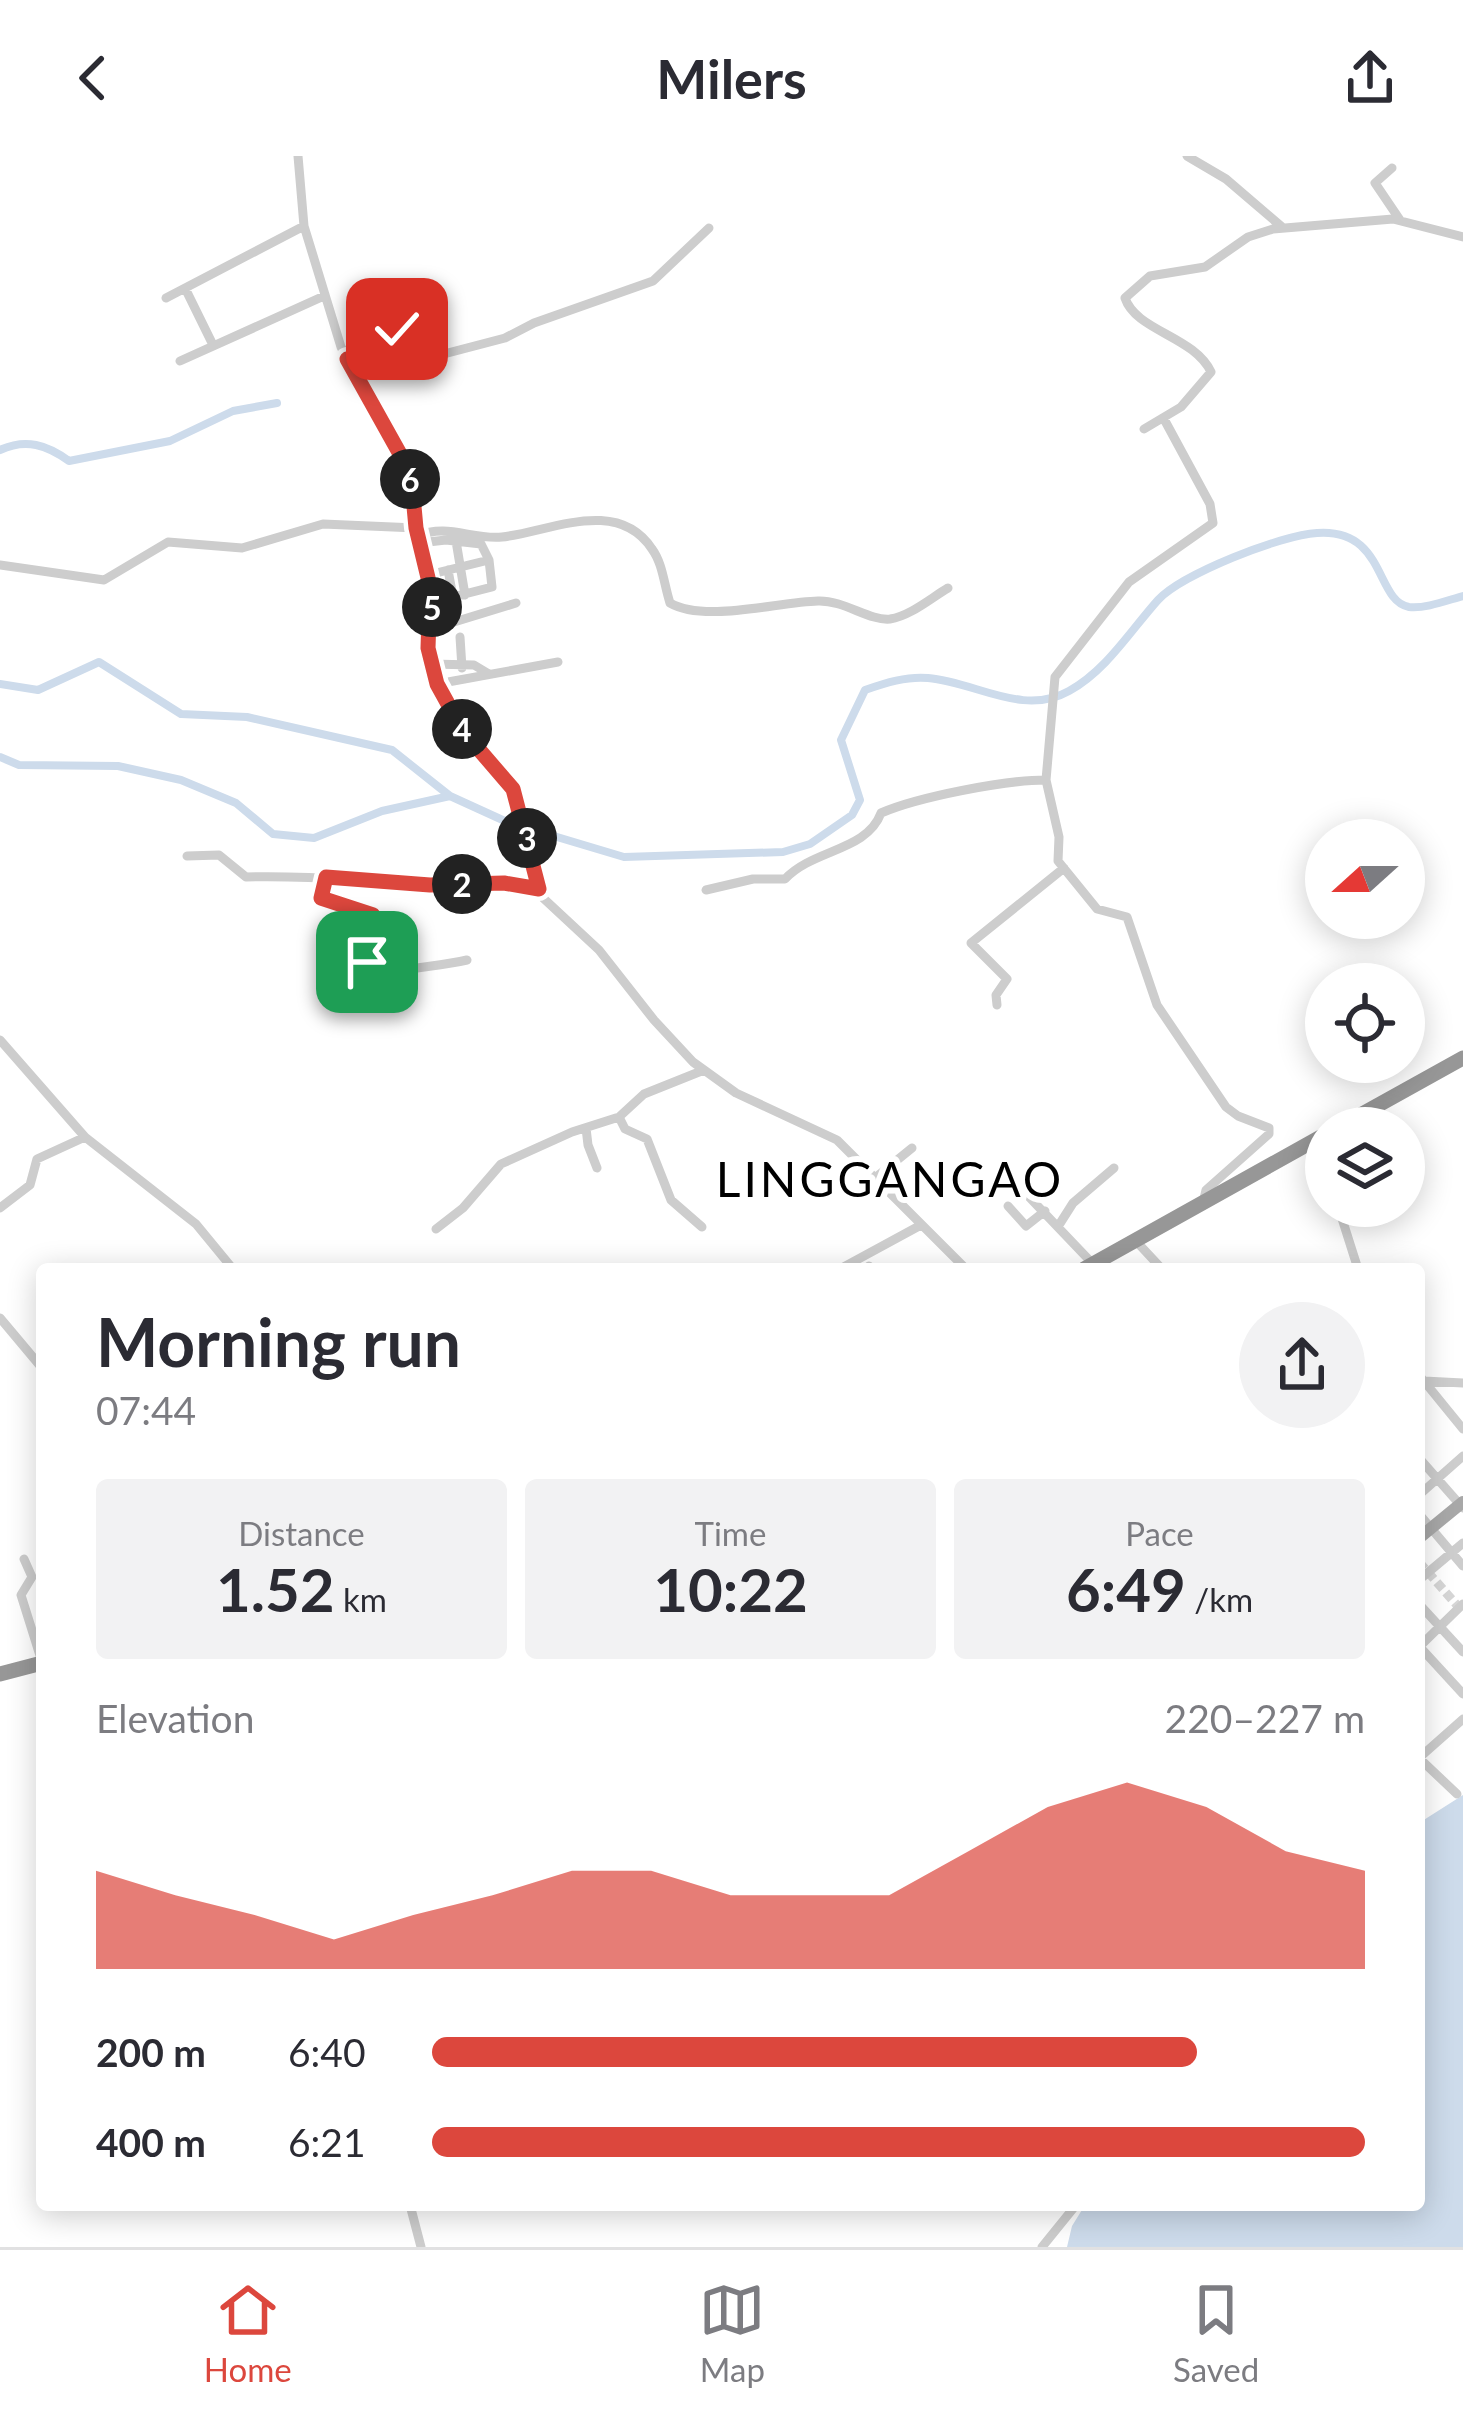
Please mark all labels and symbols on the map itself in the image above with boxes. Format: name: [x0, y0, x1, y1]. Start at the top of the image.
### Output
pin: [346, 278, 448, 380]
pin: 6: [380, 449, 440, 509]
pin: 5: [402, 577, 462, 637]
pin: 4: [432, 699, 492, 759]
pin: 3: [497, 808, 557, 868]
north arrow: [1305, 819, 1425, 939]
pin: 2: [432, 854, 492, 914]
pin: [316, 911, 418, 1013]
district label: LINGGANGAO: [716, 1150, 1064, 1207]

